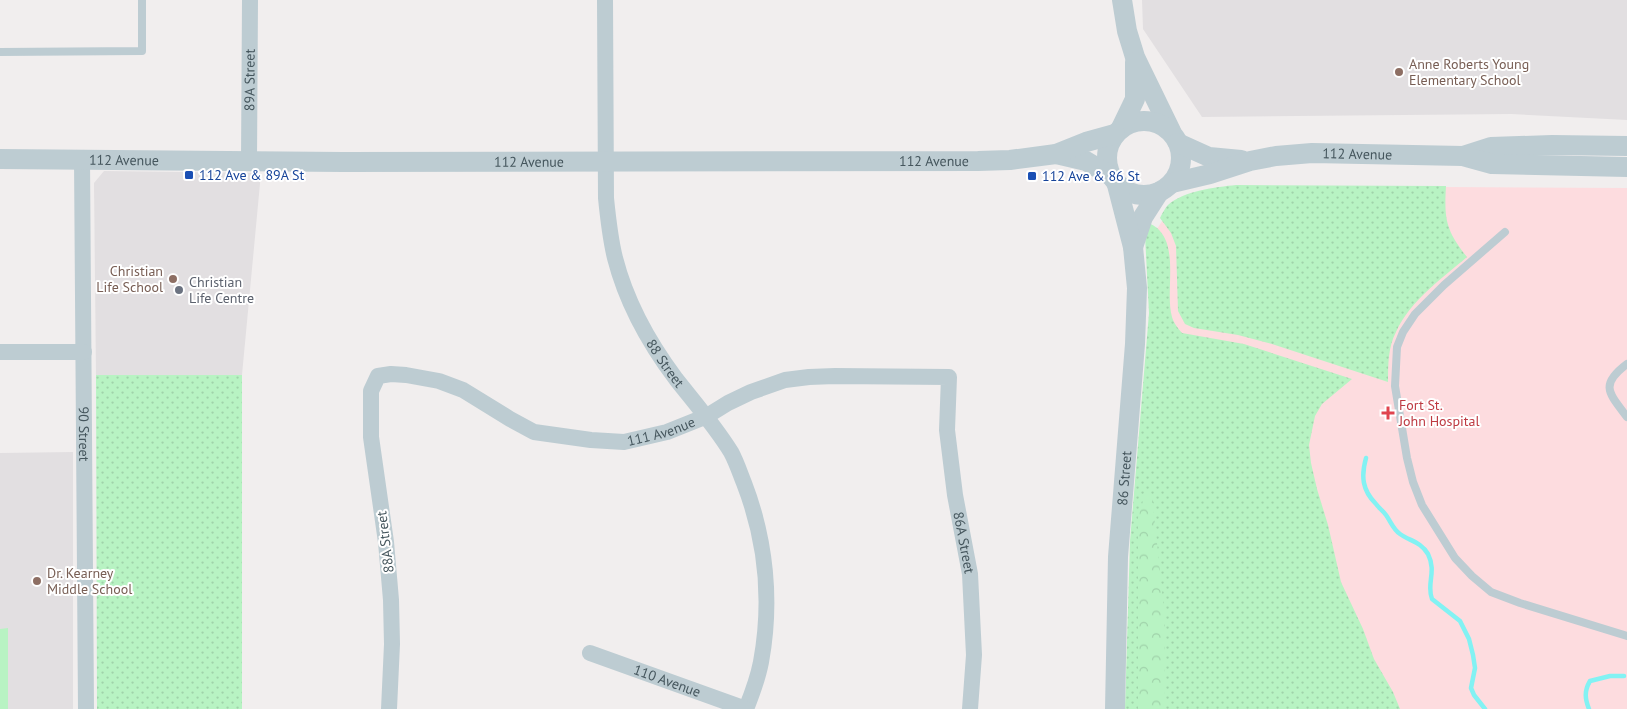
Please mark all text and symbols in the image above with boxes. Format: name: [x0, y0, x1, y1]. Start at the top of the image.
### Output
street label: 89A Street: [240, 48, 259, 111]
place label: Anne Roberts Young Elementary School: [1409, 55, 1529, 89]
marker: Anne Roberts Young Elementary School: [1393, 66, 1405, 78]
street label: 112 Avenue: [1322, 144, 1392, 164]
street label: 112 Avenue: [89, 151, 159, 169]
street label: 112 Avenue: [899, 152, 969, 170]
street label: 112 Avenue: [494, 153, 564, 171]
place label: 112 Ave & 89A St: [199, 166, 305, 184]
place label: 112 Ave & 86 St: [1042, 167, 1140, 185]
marker: 112 Ave & 89A St: [183, 169, 195, 181]
marker: 112 Ave & 86 St: [1026, 170, 1038, 182]
place label: Christian Life School: [96, 262, 163, 296]
marker: Christian Life School: [167, 273, 179, 285]
place label: Christian Life Centre: [189, 273, 254, 307]
marker: Christian Life Centre: [173, 284, 185, 296]
street label: 88 Street: [642, 336, 688, 391]
place label: Fort St. John Hospital: [1398, 396, 1480, 430]
marker: Fort St. John Hospital: [1381, 406, 1395, 420]
street label: 90 Street: [75, 407, 93, 462]
street label: 111 Avenue: [625, 413, 698, 450]
street label: 86 Street: [1113, 450, 1135, 506]
street label: 88A Street: [372, 510, 398, 574]
street label: 86A Street: [949, 510, 979, 575]
place label: Dr. Kearney Middle School: [47, 564, 132, 598]
marker: Dr. Kearney Middle School: [31, 575, 43, 587]
street label: 110 Avenue: [631, 660, 703, 701]

